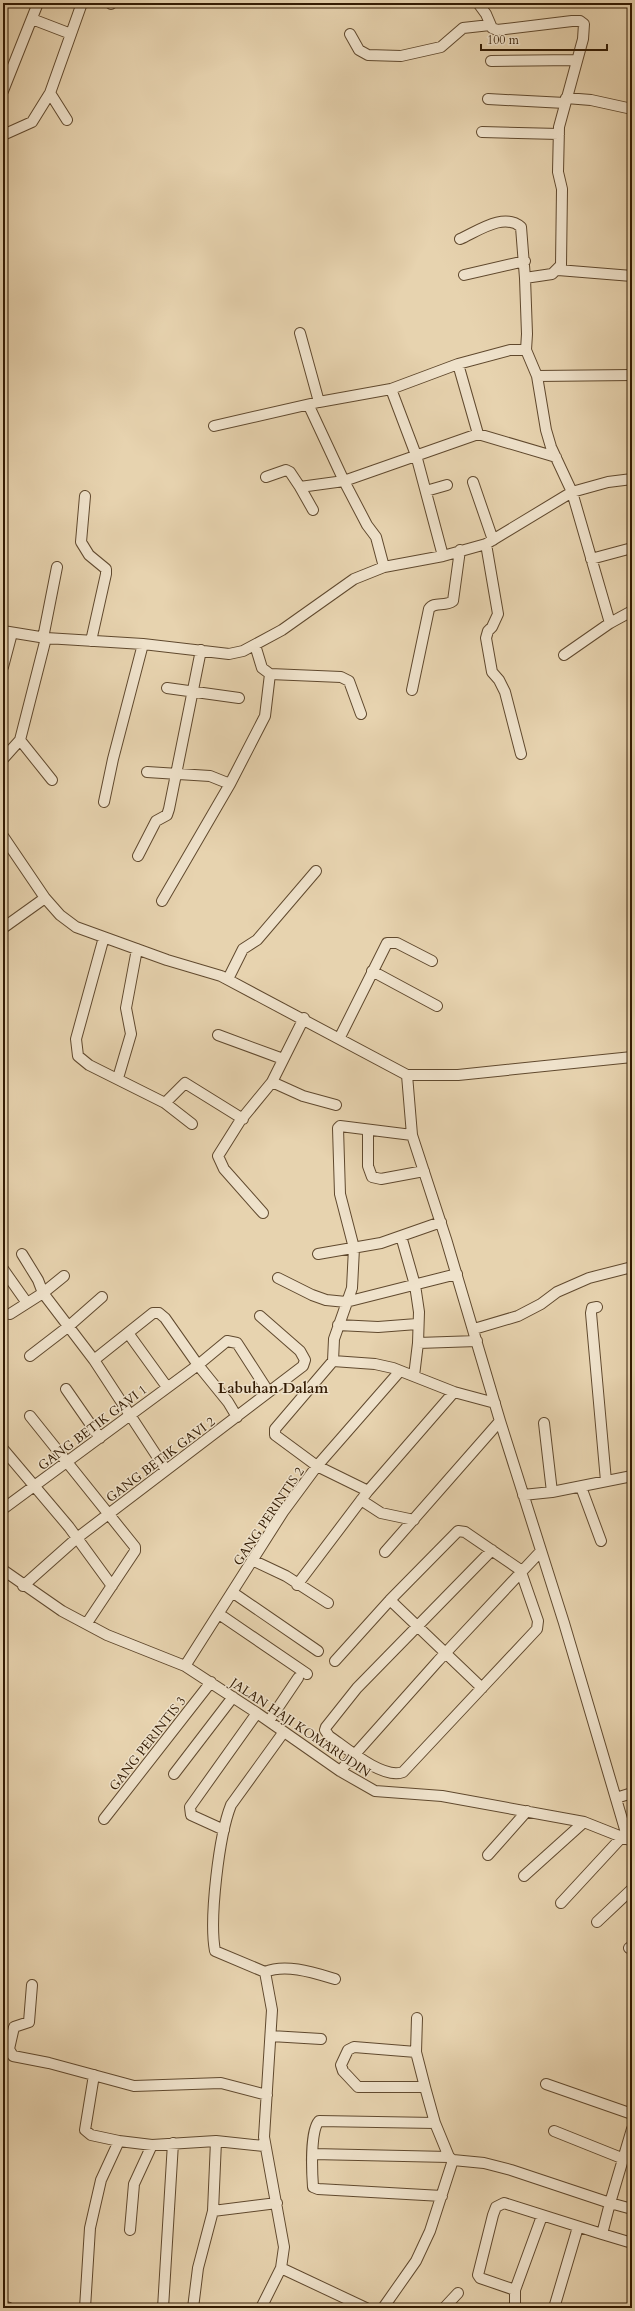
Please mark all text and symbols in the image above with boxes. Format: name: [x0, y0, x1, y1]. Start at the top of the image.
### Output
scale bar: [481, 26, 607, 52]
text: 100 m: [487, 32, 520, 48]
district label: Labuhan Dalam: [218, 1378, 329, 1398]
street label: GANG BETIK GAVI 1: [34, 1381, 151, 1475]
street label: GANG BETIK GAVI 2: [102, 1413, 219, 1507]
street label: GANG PERINTIS 2: [229, 1463, 309, 1569]
street label: JALAN HAJI KOMARUDIN: [225, 1673, 374, 1782]
street label: GANG PERINTIS 3: [105, 1693, 190, 1795]

